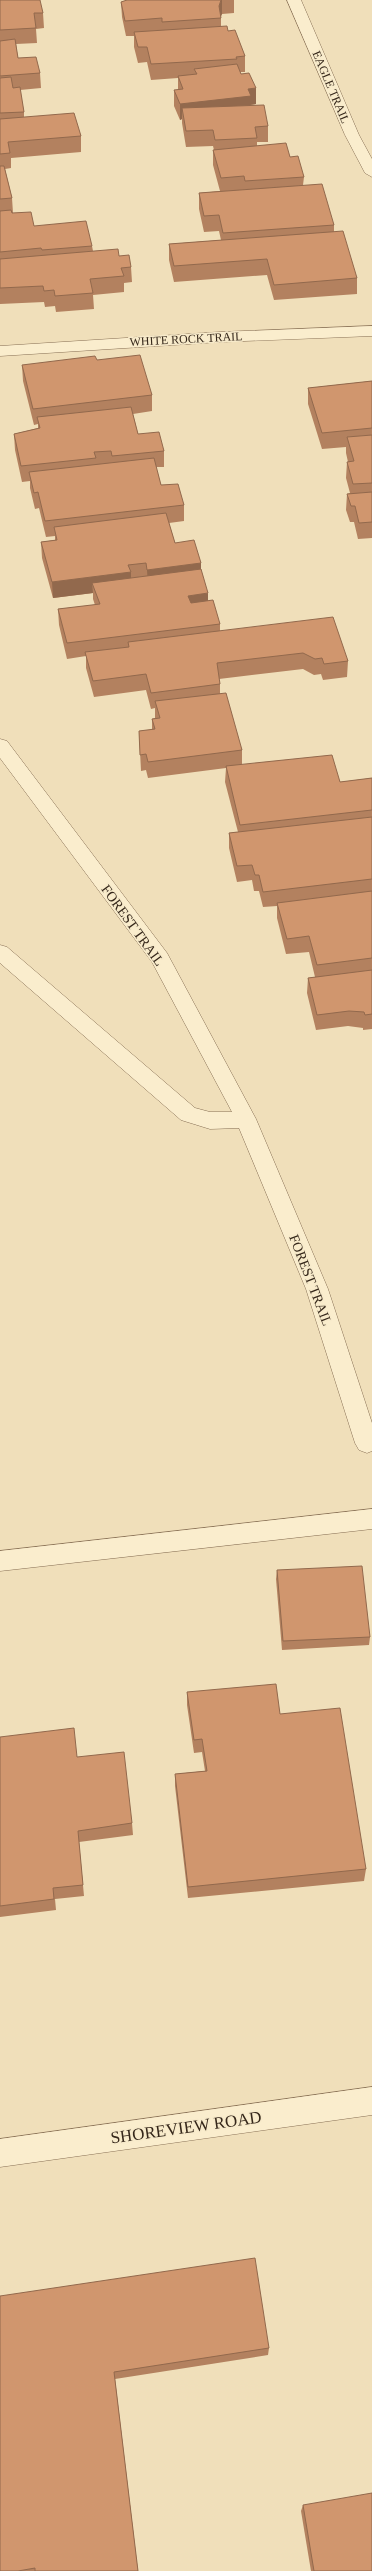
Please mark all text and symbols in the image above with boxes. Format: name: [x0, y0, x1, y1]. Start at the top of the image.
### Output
street label: EAGLE TRAIL: [309, 49, 353, 125]
street label: WHITE ROCK TRAIL: [129, 329, 243, 349]
street label: FOREST TRAIL: [98, 882, 167, 969]
street label: FOREST TRAIL: [286, 1233, 335, 1328]
street label: SHOREVIEW ROAD: [109, 2107, 263, 2147]

